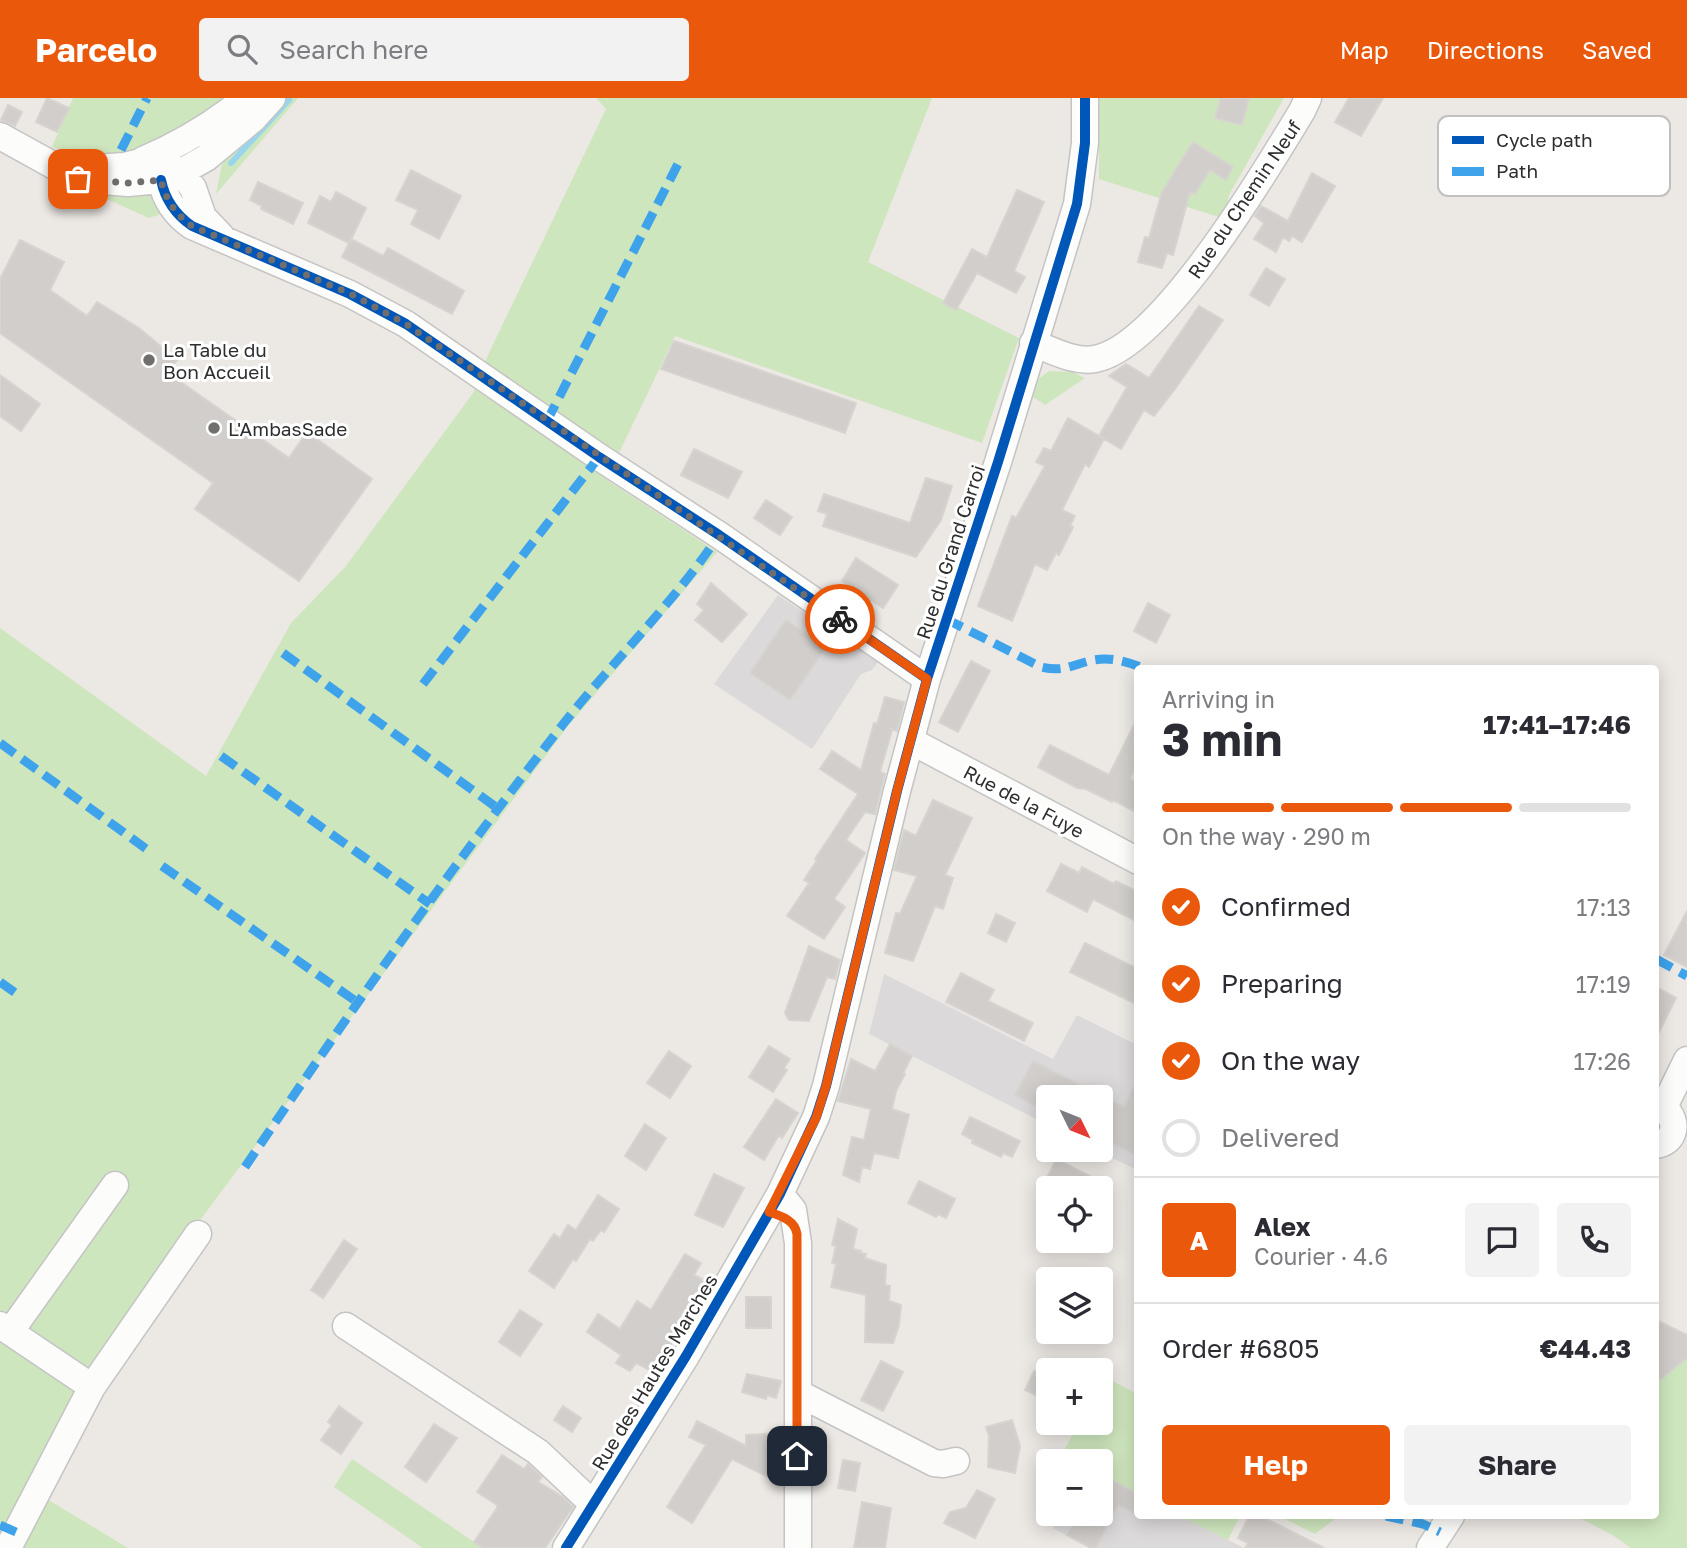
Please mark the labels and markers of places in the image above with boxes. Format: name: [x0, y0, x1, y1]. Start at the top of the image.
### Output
pin: [48, 149, 108, 209]
place label: La Table du Bon Accueil: [163, 338, 271, 383]
marker: La Table du Bon Accueil: [141, 352, 157, 368]
place label: L'AmbasSade: [228, 417, 347, 440]
marker: L'AmbasSade: [206, 420, 222, 436]
pin: [767, 1426, 827, 1486]

